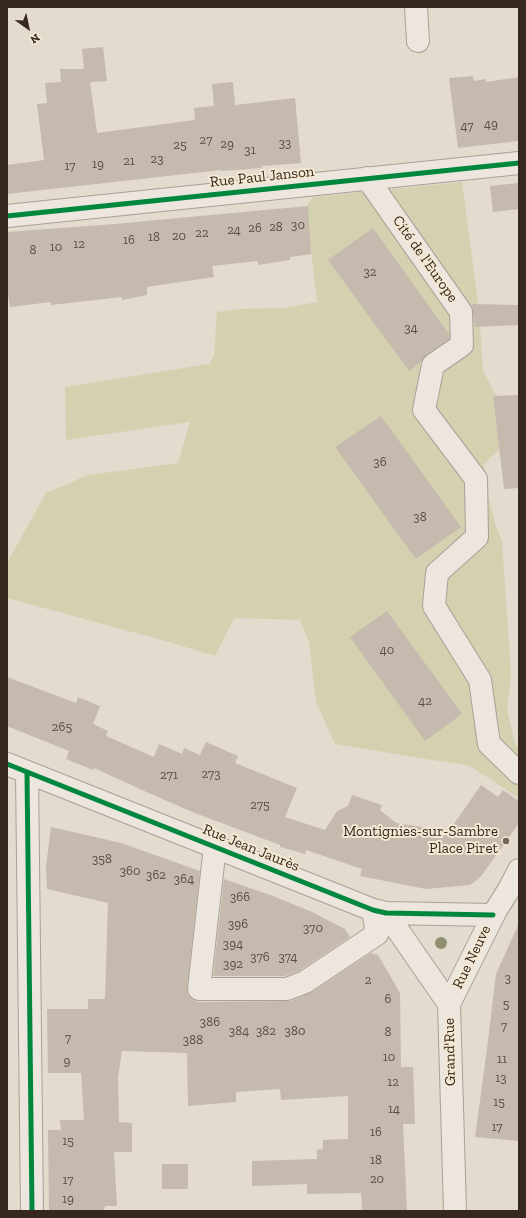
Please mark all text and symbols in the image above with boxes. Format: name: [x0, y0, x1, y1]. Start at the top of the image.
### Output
north arrow: [8, 8, 48, 48]
text: N: [28, 31, 42, 46]
house number: 49: [484, 116, 498, 132]
house number: 47: [461, 118, 473, 134]
house number: 27: [200, 132, 212, 148]
house number: 33: [279, 135, 291, 151]
house number: 29: [220, 136, 234, 152]
house number: 25: [173, 137, 187, 153]
house number: 31: [244, 142, 256, 158]
house number: 23: [150, 151, 164, 167]
house number: 21: [123, 153, 135, 169]
house number: 19: [92, 156, 104, 172]
house number: 17: [65, 158, 75, 174]
street label: Rue Paul Janson: [209, 163, 315, 191]
street label: Cité de l'Europe: [388, 212, 462, 306]
house number: 30: [291, 217, 305, 233]
house number: 28: [269, 219, 283, 235]
house number: 26: [248, 220, 262, 236]
house number: 24: [227, 222, 241, 238]
house number: 22: [195, 225, 209, 241]
house number: 20: [172, 228, 186, 244]
house number: 18: [148, 229, 160, 245]
house number: 16: [123, 232, 135, 248]
house number: 12: [73, 236, 85, 252]
house number: 10: [50, 239, 62, 255]
house number: 8: [30, 242, 36, 258]
house number: 32: [363, 264, 377, 280]
house number: 34: [404, 320, 418, 336]
house number: 36: [373, 454, 387, 470]
house number: 38: [413, 509, 427, 525]
house number: 40: [380, 642, 394, 658]
house number: 42: [418, 693, 432, 709]
house number: 265: [52, 719, 72, 735]
house number: 273: [201, 766, 221, 782]
house number: 271: [160, 767, 178, 783]
house number: 275: [250, 797, 270, 813]
street label: Rue Jean Jaurès: [200, 820, 302, 876]
place label: Montignies-sur-Sambre Place Piret: [343, 823, 498, 858]
marker: Montignies-sur-Sambre Place Piret: [501, 836, 511, 846]
house number: 358: [92, 851, 112, 867]
house number: 360: [120, 863, 140, 879]
house number: 362: [146, 867, 166, 883]
house number: 364: [174, 871, 194, 887]
house number: 366: [230, 889, 250, 905]
house number: 396: [228, 916, 248, 932]
house number: 370: [303, 920, 323, 936]
street label: Rue Neuve: [449, 922, 495, 992]
house number: 394: [223, 936, 243, 952]
house number: 376: [250, 949, 270, 965]
house number: 374: [278, 949, 298, 965]
house number: 392: [223, 956, 243, 972]
house number: 3: [505, 970, 511, 986]
house number: 2: [365, 972, 371, 988]
house number: 6: [385, 991, 391, 1007]
house number: 5: [503, 996, 509, 1012]
house number: 386: [200, 1014, 220, 1030]
street label: Grand'Rue: [440, 1018, 460, 1086]
house number: 7: [501, 1018, 507, 1034]
house number: 384: [229, 1023, 249, 1039]
house number: 382: [256, 1023, 276, 1039]
house number: 380: [285, 1023, 305, 1039]
house number: 8: [385, 1024, 391, 1040]
house number: 7: [65, 1030, 71, 1046]
house number: 388: [183, 1032, 203, 1048]
house number: 10: [383, 1049, 395, 1065]
house number: 11: [497, 1051, 507, 1067]
house number: 9: [64, 1053, 70, 1069]
house number: 13: [495, 1070, 507, 1086]
house number: 12: [387, 1074, 399, 1090]
house number: 15: [493, 1094, 505, 1110]
house number: 14: [388, 1101, 400, 1117]
house number: 17: [492, 1119, 502, 1135]
house number: 16: [370, 1124, 382, 1140]
house number: 15: [62, 1133, 74, 1149]
house number: 18: [370, 1152, 382, 1168]
house number: 20: [370, 1171, 384, 1187]
house number: 17: [63, 1172, 73, 1188]
house number: 19: [62, 1191, 74, 1207]

